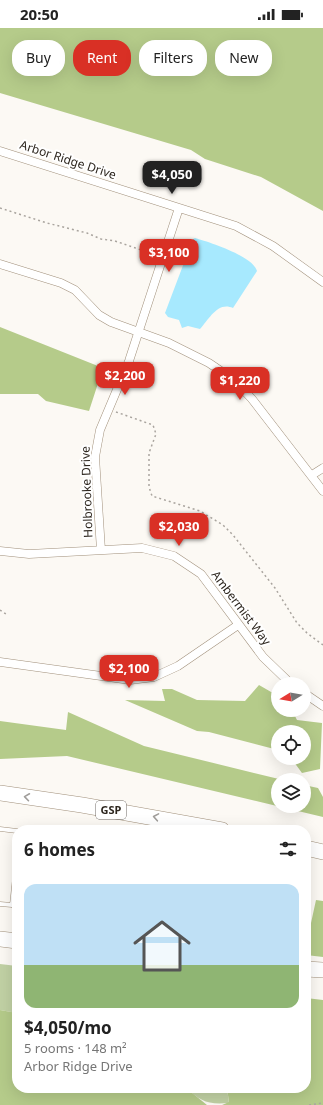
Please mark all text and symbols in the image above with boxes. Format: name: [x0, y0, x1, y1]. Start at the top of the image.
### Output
text: 20:50: [20, 4, 59, 24]
chip: Buy: [12, 40, 65, 76]
chip: Rent: [73, 40, 131, 76]
chip: Filters: [139, 40, 207, 76]
chip: New: [215, 40, 272, 76]
street label: Arbor Ridge Drive: [18, 136, 119, 183]
pin: $4,050: [139, 161, 205, 195]
text: $4,050: [152, 165, 192, 183]
pin: $3,100: [136, 239, 202, 273]
text: $3,100: [149, 243, 189, 261]
pin: $2,200: [92, 362, 158, 396]
text: $2,200: [105, 366, 145, 384]
pin: $1,220: [207, 367, 273, 401]
text: $1,220: [220, 371, 260, 389]
street label: Holbrooke Drive: [76, 446, 97, 538]
pin: $2,030: [146, 513, 212, 547]
text: $2,030: [159, 517, 199, 535]
street label: Ambermist Way: [208, 567, 276, 649]
pin: $2,100: [96, 655, 162, 689]
text: $2,100: [109, 659, 149, 677]
north arrow: [271, 677, 311, 717]
map controls: [271, 677, 311, 813]
button: locate: [271, 725, 311, 765]
button: layers: [271, 773, 311, 813]
one-way arrow: [24, 793, 31, 802]
road number: GSP: [96, 801, 126, 819]
one-way arrow: [153, 814, 159, 822]
text: 6 homes: [24, 838, 95, 861]
icon: filters: [277, 838, 299, 860]
icon: home: [126, 910, 198, 982]
text: $4,050/mo: [24, 1016, 112, 1039]
text: 5 rooms · 148 m²: [24, 1039, 127, 1057]
text: Arbor Ridge Drive: [24, 1057, 133, 1075]

